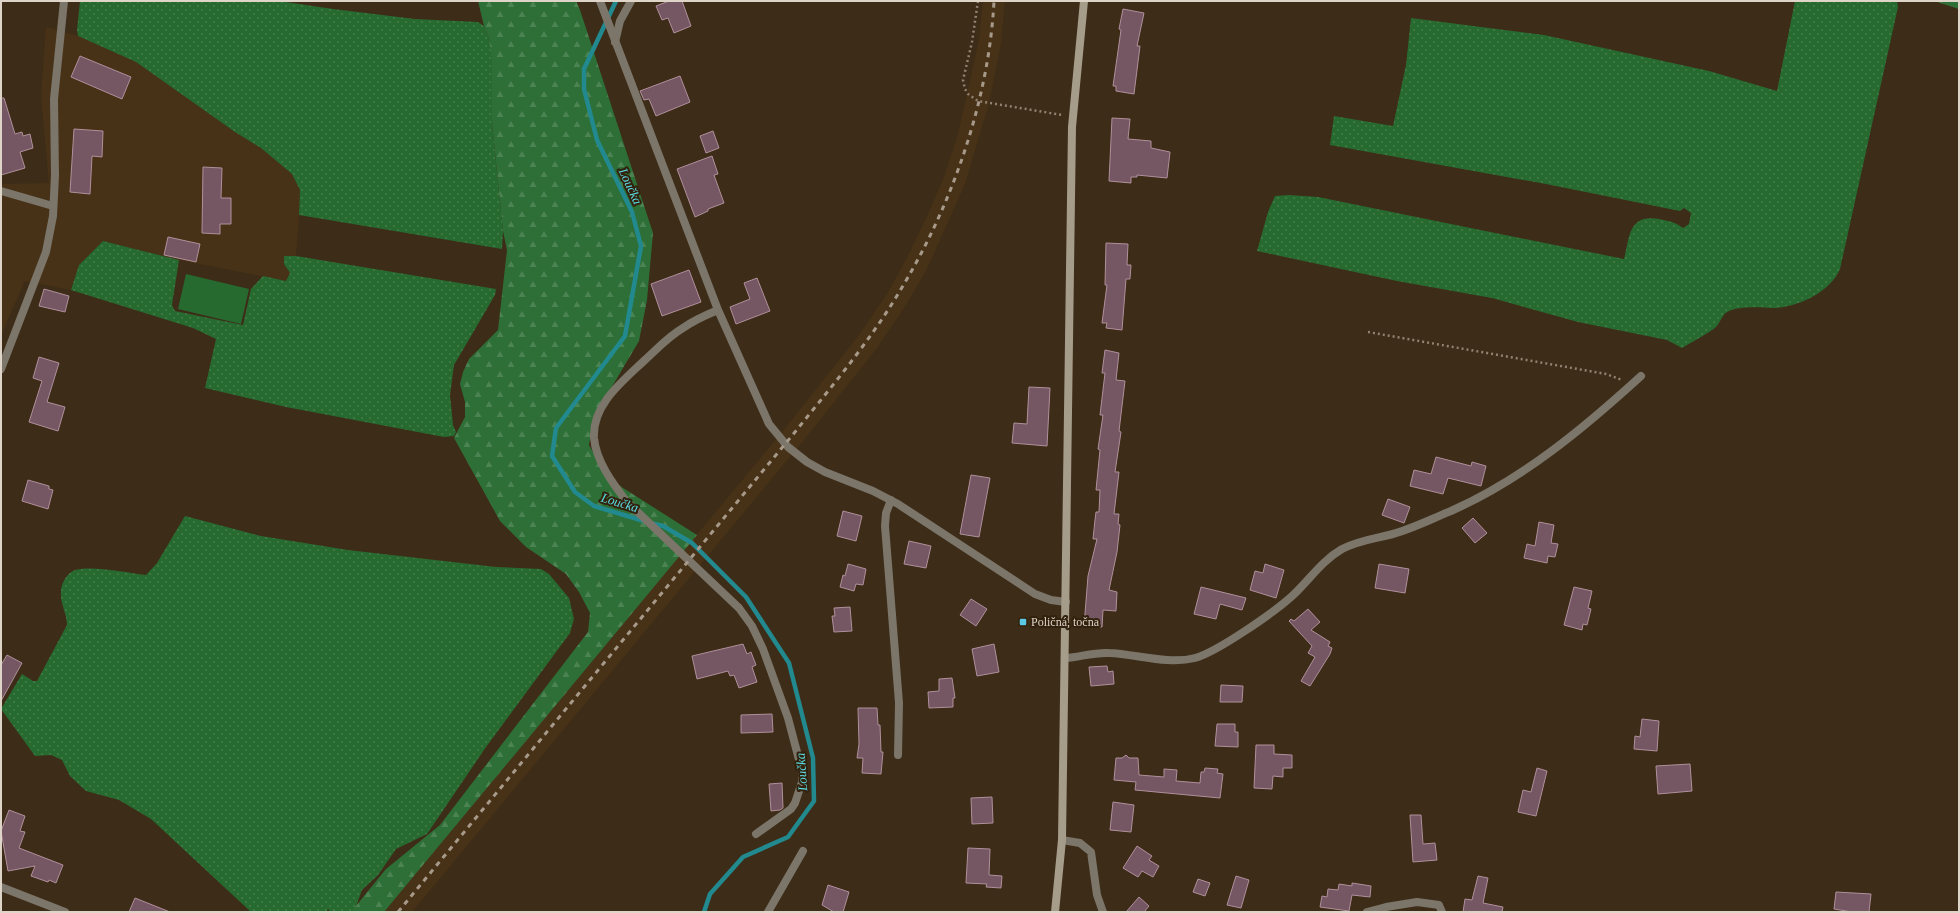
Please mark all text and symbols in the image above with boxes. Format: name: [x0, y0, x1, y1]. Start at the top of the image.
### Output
water label: Loučka: [615, 165, 646, 207]
water label: Loučka: [598, 489, 641, 515]
place label: Poličná, točna: [1031, 615, 1100, 629]
marker: Poličná, točna: [1018, 617, 1028, 627]
water label: Loučka: [793, 752, 810, 793]

